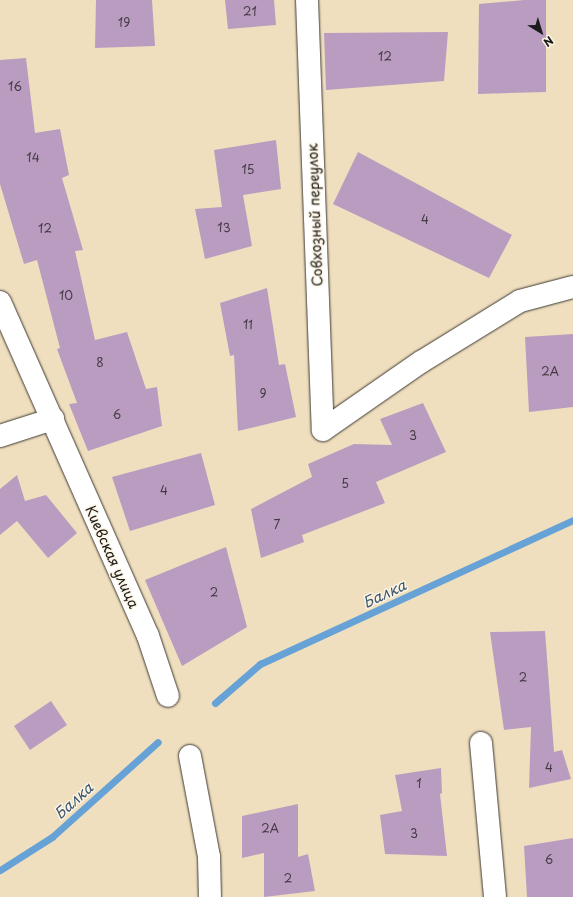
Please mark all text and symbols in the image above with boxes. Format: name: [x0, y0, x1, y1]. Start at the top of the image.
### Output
house number: 21: [243, 5, 257, 19]
north arrow: [521, 12, 561, 52]
house number: 19: [118, 16, 130, 30]
text: N: [540, 32, 557, 51]
house number: 12: [378, 50, 392, 64]
house number: 16: [8, 80, 22, 94]
street label: Совхозный переулок: [304, 143, 326, 287]
house number: 14: [26, 151, 40, 165]
house number: 15: [241, 163, 255, 177]
house number: 4: [421, 213, 429, 227]
house number: 13: [217, 221, 231, 235]
house number: 12: [38, 222, 52, 236]
house number: 10: [59, 289, 73, 303]
house number: 11: [243, 318, 253, 332]
house number: 8: [96, 356, 104, 370]
house number: 2А: [541, 365, 559, 379]
house number: 9: [259, 387, 267, 401]
house number: 6: [113, 408, 121, 422]
house number: 3: [409, 429, 417, 443]
house number: 5: [341, 477, 349, 491]
house number: 4: [160, 484, 168, 498]
street label: Киевская улица: [82, 503, 142, 611]
house number: 7: [274, 518, 280, 532]
water label: Балка: [360, 575, 408, 611]
house number: 2: [210, 586, 218, 600]
house number: 2: [519, 671, 527, 685]
house number: 4: [545, 761, 553, 775]
house number: 1: [416, 777, 422, 791]
water label: Балка: [50, 778, 96, 822]
house number: 2А: [261, 822, 279, 836]
house number: 3: [410, 827, 418, 841]
house number: 6: [545, 853, 553, 867]
house number: 2: [284, 872, 292, 886]

